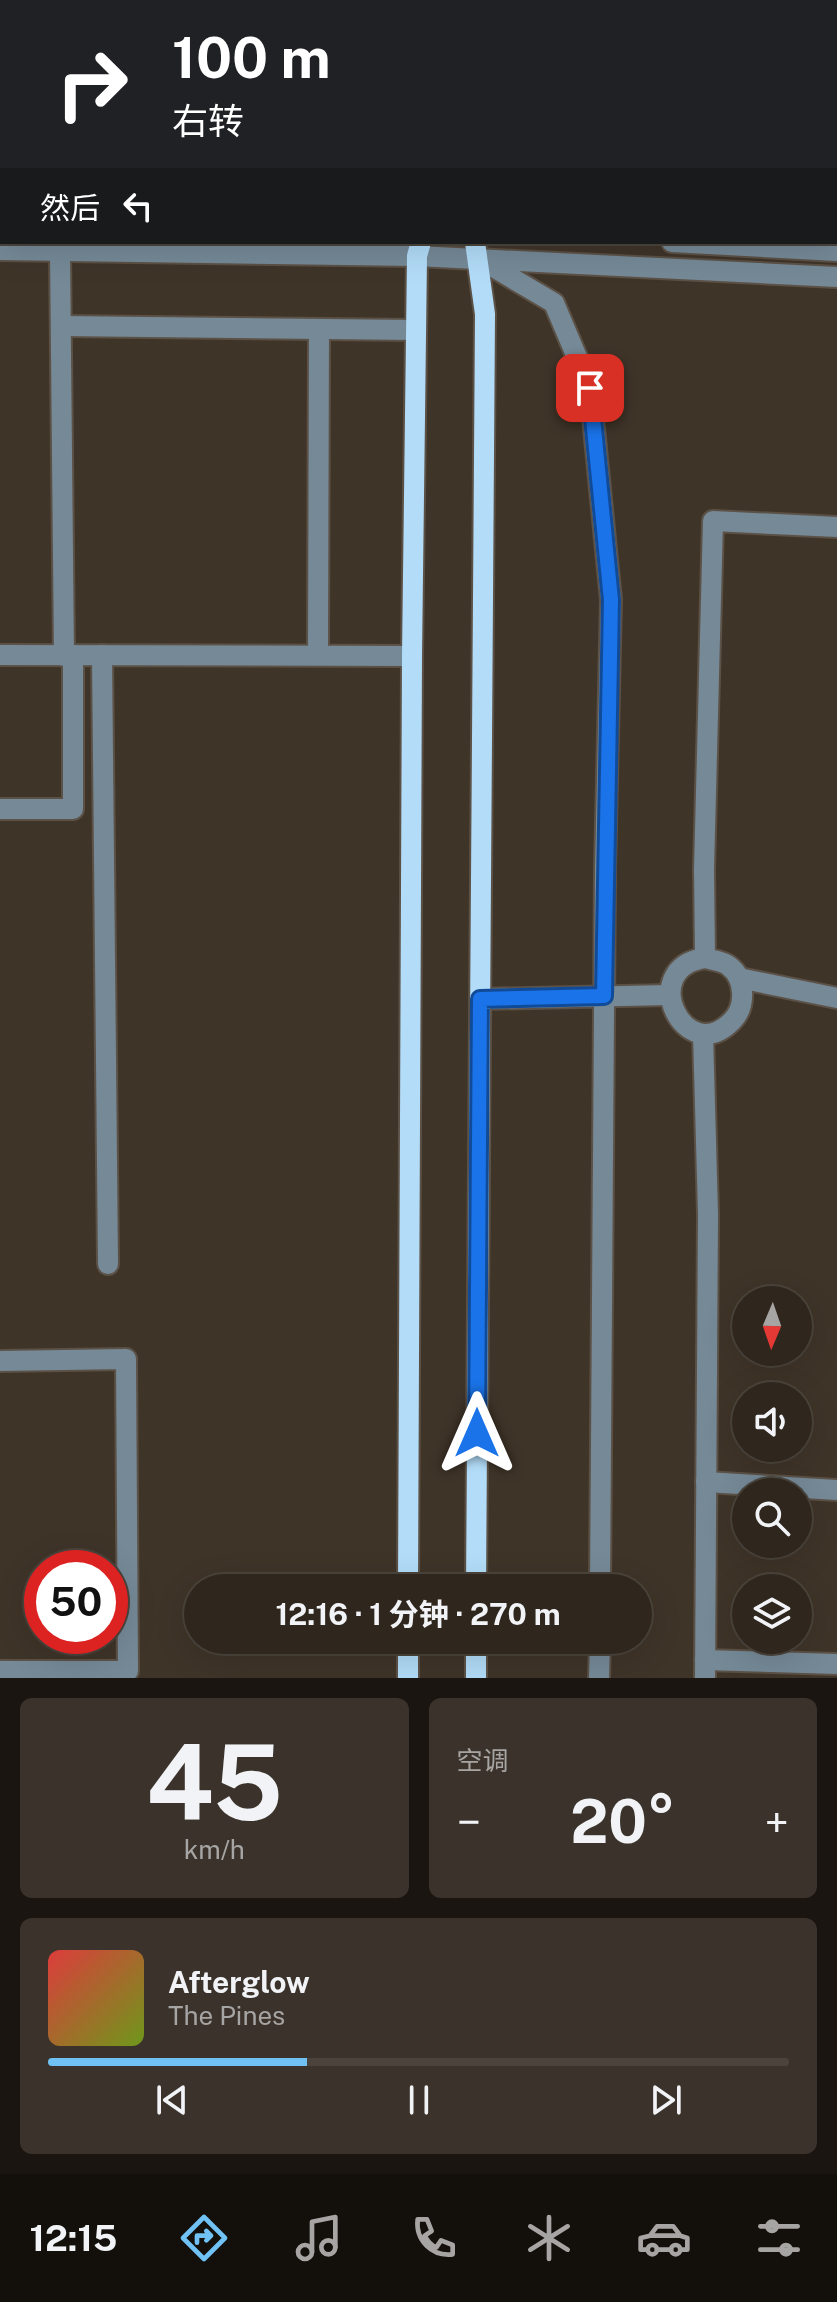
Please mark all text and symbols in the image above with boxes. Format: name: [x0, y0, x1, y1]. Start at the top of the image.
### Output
text: 100 m: [172, 25, 331, 91]
icon: right: [40, 32, 144, 136]
text: 右转: [172, 100, 244, 142]
icon: left: [116, 184, 160, 228]
text: 然后: [40, 190, 100, 226]
pin: [556, 354, 624, 422]
icon: arrive: [568, 366, 612, 410]
north arrow: [732, 1286, 812, 1366]
map controls: [732, 1286, 812, 1654]
button: sound: [732, 1382, 812, 1462]
position arrow: [435, 1391, 519, 1475]
button: search: [732, 1478, 812, 1558]
speed limit sign: 50: [24, 1550, 128, 1654]
button: layers: [732, 1574, 812, 1654]
text: 12:16 · 1 分钟 · 270 m: [275, 1596, 561, 1632]
text: 45: [146, 1721, 283, 1843]
text: 空调: [457, 1745, 509, 1776]
text: 20°: [570, 1786, 675, 1857]
text: −: [457, 1796, 481, 1848]
text: +: [765, 1796, 789, 1848]
text: km/h: [184, 1834, 245, 1865]
text: Afterglow: [168, 1964, 310, 2000]
text: The Pines: [168, 2000, 285, 2031]
icon: previous: [150, 2078, 194, 2122]
icon: pause: [397, 2078, 441, 2122]
icon: next: [644, 2078, 688, 2122]
icon: directions: [176, 2210, 232, 2266]
icon: music: [291, 2210, 347, 2266]
icon: phone: [406, 2210, 462, 2266]
icon: climate: [521, 2210, 577, 2266]
icon: car: [636, 2210, 692, 2266]
icon: filters: [751, 2210, 807, 2266]
text: 12:15: [30, 2217, 117, 2259]

